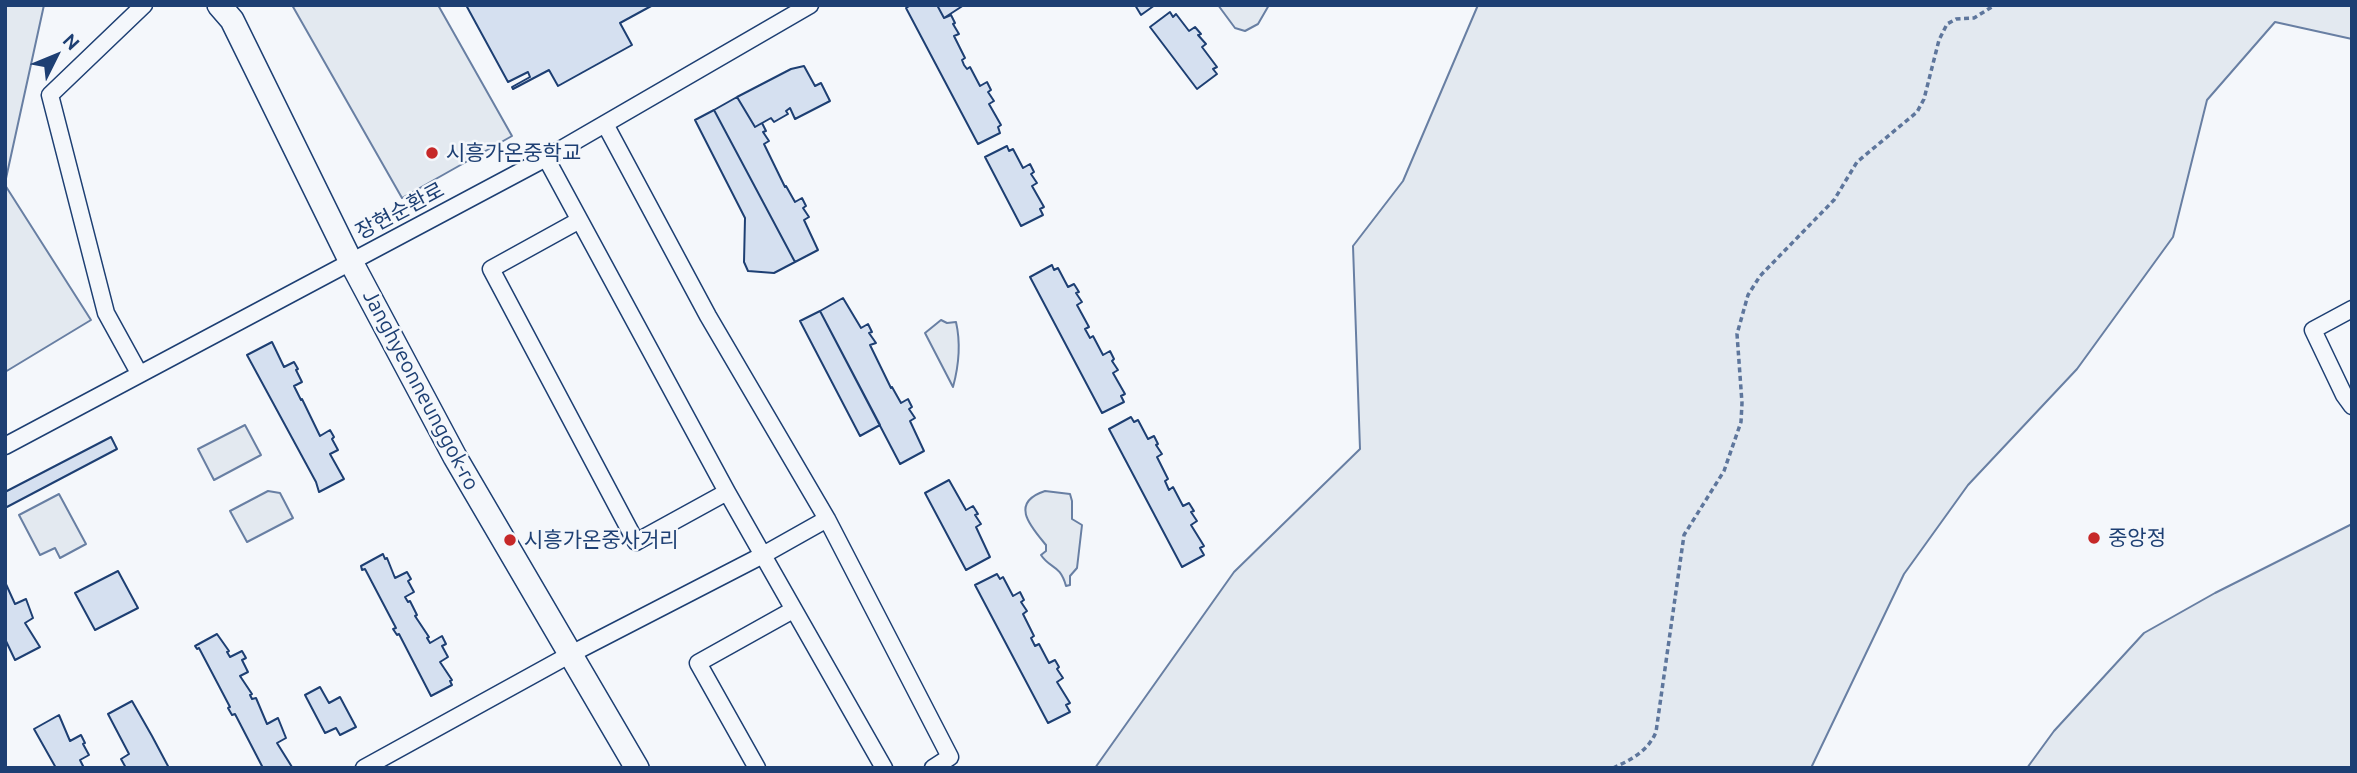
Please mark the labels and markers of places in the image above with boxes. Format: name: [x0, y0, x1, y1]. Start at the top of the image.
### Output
place label: 시흥가온중학교: [446, 140, 581, 166]
marker: 시흥가온중학교: [424, 145, 440, 161]
place label: 중앙정: [2108, 525, 2166, 551]
place label: 시흥가온중사거리: [524, 527, 679, 553]
marker: 중앙정: [2086, 530, 2102, 546]
marker: 시흥가온중사거리: [502, 532, 518, 548]

